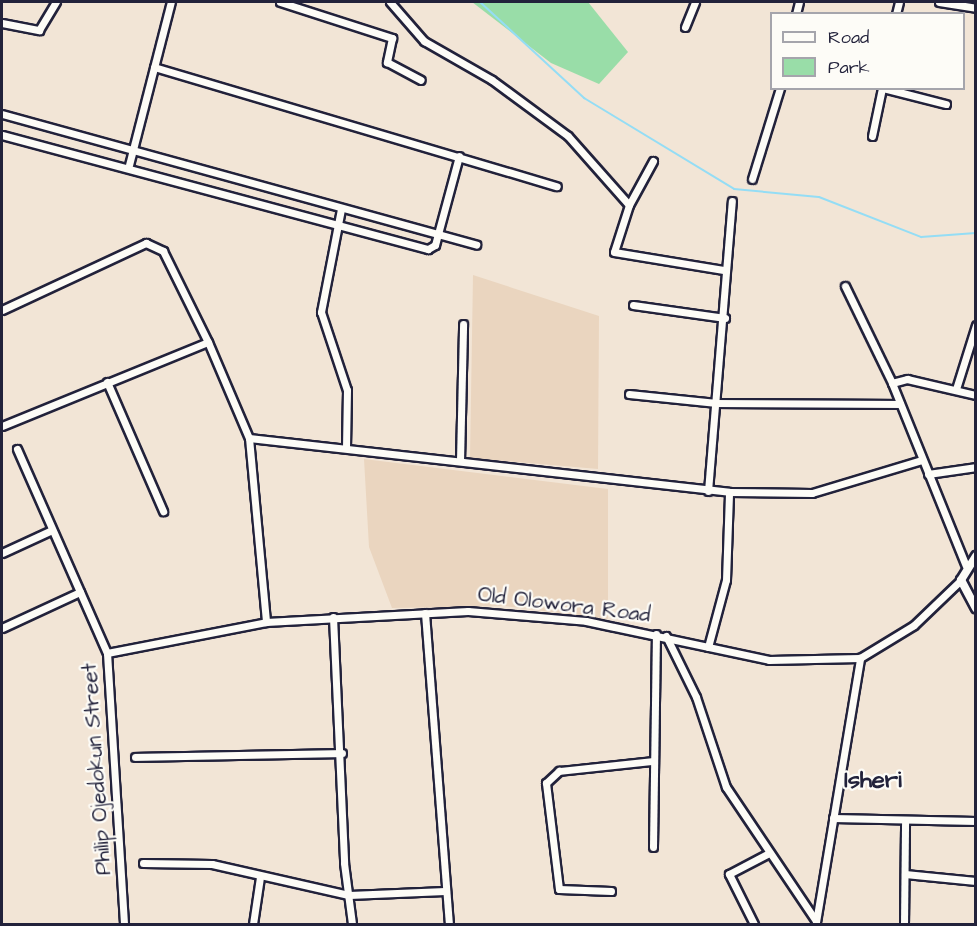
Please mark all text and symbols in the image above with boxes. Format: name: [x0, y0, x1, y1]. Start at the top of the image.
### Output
legend: [770, 12, 965, 90]
text: Road: [828, 25, 869, 50]
text: Park: [828, 55, 870, 80]
street label: Old Olowora Road: [476, 582, 652, 628]
street label: Philip Ojedokun Street: [77, 662, 117, 876]
district label: Isheri: [844, 767, 902, 795]

